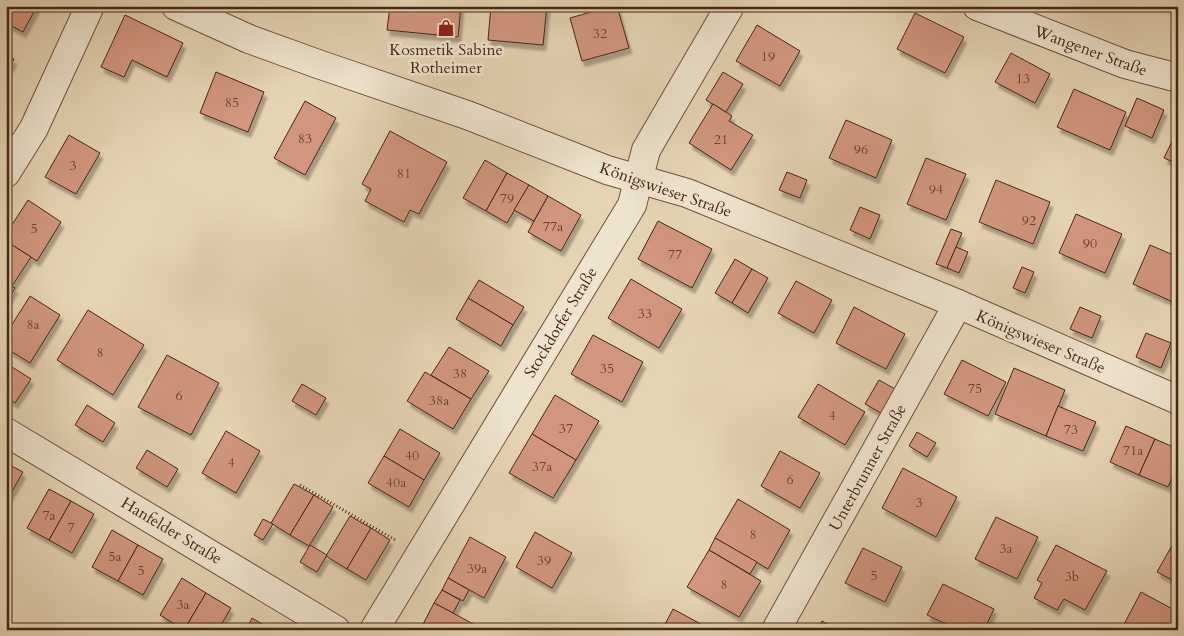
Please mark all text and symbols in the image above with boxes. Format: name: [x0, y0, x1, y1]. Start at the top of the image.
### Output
shop icon: Kosmetik Sabine Rotheimer: [436, 18, 456, 38]
street label: Wangener Straße: [1030, 20, 1150, 82]
house number: 32: [593, 24, 607, 43]
place label: Kosmetik Sabine Rotheimer: [389, 39, 503, 79]
house number: 19: [761, 47, 775, 66]
house number: 13: [1016, 69, 1030, 88]
house number: 85: [225, 93, 239, 112]
house number: 83: [298, 129, 312, 148]
house number: 21: [714, 130, 728, 149]
house number: 96: [854, 140, 868, 159]
house number: 3: [69, 156, 77, 175]
street label: Königswieser Straße: [597, 157, 735, 223]
house number: 81: [397, 164, 411, 183]
house number: 94: [929, 180, 943, 199]
house number: 79: [500, 189, 514, 208]
house number: 92: [1022, 211, 1036, 230]
house number: 77a: [543, 217, 563, 236]
house number: 5: [30, 219, 38, 238]
house number: 90: [1083, 234, 1097, 253]
house number: 77: [668, 245, 682, 264]
street label: Stockdorfer Straße: [519, 263, 603, 382]
house number: 33: [638, 304, 652, 323]
street label: Königswieser Straße: [973, 305, 1109, 379]
house number: 8a: [26, 315, 40, 334]
house number: 8: [96, 343, 104, 362]
house number: 35: [600, 359, 614, 378]
house number: 38: [453, 364, 467, 383]
house number: 75: [968, 379, 982, 398]
house number: 6: [175, 386, 183, 405]
house number: 38a: [429, 391, 449, 410]
street label: Unterbrunner Straße: [824, 400, 912, 535]
house number: 4: [828, 406, 836, 425]
house number: 37: [559, 419, 573, 438]
house number: 73: [1064, 420, 1078, 439]
house number: 71a: [1123, 441, 1143, 460]
house number: 40: [405, 446, 419, 465]
house number: 4: [227, 453, 235, 472]
house number: 37a: [532, 457, 552, 476]
house number: 6: [786, 470, 794, 489]
house number: 40a: [386, 473, 406, 492]
street label: Hanfelder Straße: [117, 492, 226, 570]
house number: 3: [915, 493, 923, 512]
house number: 7a: [42, 506, 56, 525]
house number: 7: [67, 518, 75, 537]
house number: 8: [749, 525, 757, 544]
house number: 3a: [999, 539, 1013, 558]
house number: 5a: [108, 547, 122, 566]
house number: 39: [537, 551, 551, 570]
house number: 39a: [467, 559, 487, 578]
house number: 5: [137, 561, 145, 580]
house number: 5: [870, 566, 878, 585]
house number: 3b: [1065, 567, 1079, 586]
house number: 8: [720, 575, 728, 594]
house number: 3a: [176, 595, 190, 614]

